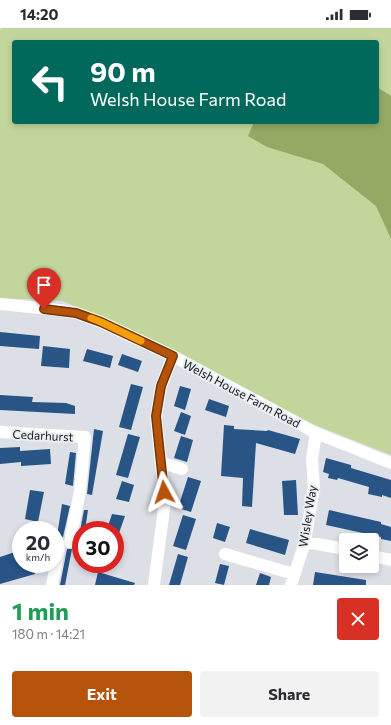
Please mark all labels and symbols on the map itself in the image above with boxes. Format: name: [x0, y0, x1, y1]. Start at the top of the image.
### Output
pin: [27, 268, 61, 309]
street label: Welsh House Farm Road: [181, 356, 303, 430]
street label: Cedarhurst: [12, 426, 74, 444]
position arrow: [143, 471, 185, 513]
street label: Wisley Way: [295, 484, 319, 548]
speed limit sign: 30: [72, 521, 124, 573]

